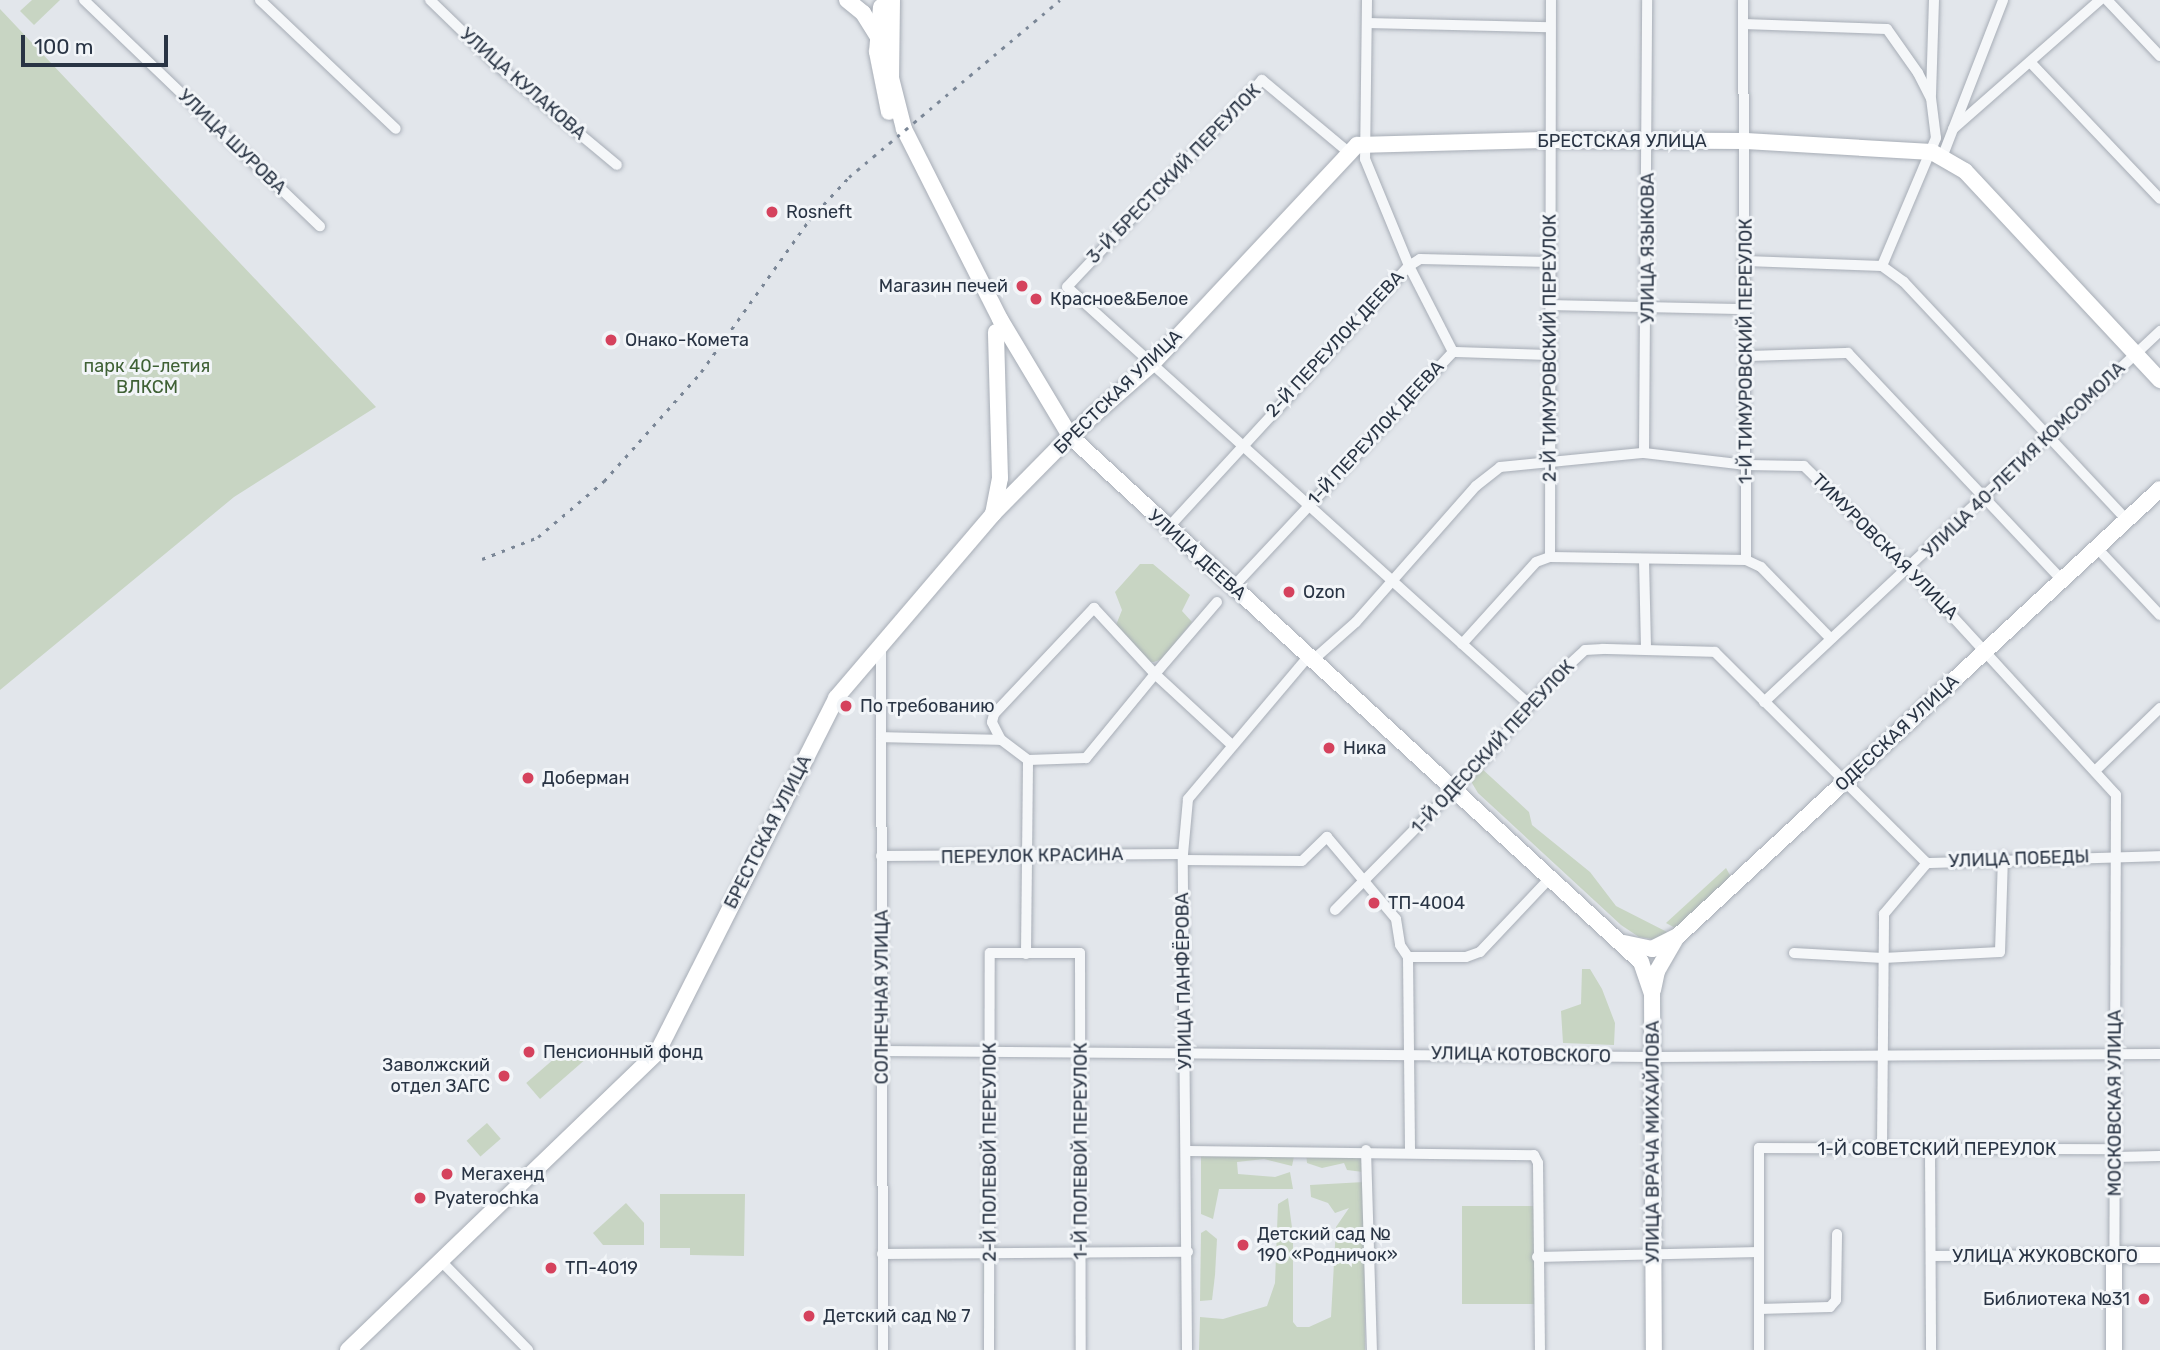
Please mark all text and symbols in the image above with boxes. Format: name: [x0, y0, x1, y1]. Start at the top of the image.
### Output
scale bar: [24, 21, 172, 65]
street label: УЛИЦА КУЛАКОВА: [456, 24, 590, 144]
text: 100 m: [34, 34, 93, 59]
street label: 3-Й БРЕСТСКИЙ ПЕРЕУЛОК: [1083, 80, 1265, 268]
street label: УЛИЦА ШУРОВА: [174, 85, 290, 199]
street label: БРЕСТСКАЯ УЛИЦА: [1537, 130, 1707, 152]
street label: УЛИЦА ЯЗЫКОВА: [1637, 173, 1659, 323]
place label: Rosneft: [786, 201, 852, 223]
marker: Rosneft: [764, 204, 780, 220]
street label: 2-Й ТИМУРОВСКИЙ ПЕРЕУЛОК: [1539, 214, 1561, 482]
street label: 1-Й ТИМУРОВСКИЙ ПЕРЕУЛОК: [1735, 218, 1757, 484]
street label: 2-Й ПЕРЕУЛОК ДЕЕВА: [1262, 266, 1408, 422]
place label: Магазин печей: [879, 275, 1008, 297]
marker: Магазин печей: [1014, 278, 1030, 294]
place label: Красное&Белое: [1050, 288, 1188, 310]
marker: Красное&Белое: [1028, 291, 1044, 307]
street label: БРЕСТСКАЯ УЛИЦА: [1050, 325, 1186, 459]
place label: Онако-Комета: [625, 329, 749, 351]
marker: Онако-Комета: [603, 332, 619, 348]
park label: парк 40-летия ВЛКСМ: [84, 356, 210, 398]
street label: 1-Й ПЕРЕУЛОК ДЕЕВА: [1303, 356, 1449, 510]
street label: УЛИЦА 40-ЛЕТИЯ КОМСОМОЛА: [1918, 357, 2130, 563]
street label: ТИМУРОВСКАЯ УЛИЦА: [1807, 469, 1963, 625]
street label: УЛИЦА ДЕЕВА: [1144, 505, 1250, 605]
place label: Ozon: [1303, 581, 1345, 603]
marker: Ozon: [1281, 584, 1297, 600]
street label: 1-Й ОДЕССКИЙ ПЕРЕУЛОК: [1407, 656, 1579, 838]
street label: ОДЕССКАЯ УЛИЦА: [1831, 670, 1963, 796]
place label: По требованию: [860, 695, 995, 717]
marker: По требованию: [838, 698, 854, 714]
place label: Ника: [1343, 737, 1386, 759]
marker: Ника: [1321, 740, 1337, 756]
street label: БРЕСТСКАЯ УЛИЦА: [720, 752, 816, 912]
place label: Доберман: [542, 767, 630, 789]
marker: Доберман: [520, 770, 536, 786]
street label: ПЕРЕУЛОК КРАСИНА: [941, 844, 1123, 868]
street label: УЛИЦА ПОБЕДЫ: [1948, 846, 2090, 872]
street label: УЛИЦА ПАНФЁРОВА: [1172, 892, 1196, 1070]
place label: ТП-4004: [1388, 892, 1465, 914]
marker: ТП-4004: [1366, 895, 1382, 911]
street label: СОЛНЕЧНАЯ УЛИЦА: [871, 910, 893, 1084]
street label: МОСКОВСКАЯ УЛИЦА: [2104, 1010, 2126, 1196]
street label: УЛИЦА ВРАЧА МИХАЙЛОВА: [1642, 1020, 1664, 1264]
place label: Пенсионный фонд: [543, 1041, 703, 1063]
street label: 2-Й ПОЛЕВОЙ ПЕРЕУЛОК: [979, 1042, 1001, 1262]
street label: 1-Й ПОЛЕВОЙ ПЕРЕУЛОК: [1070, 1042, 1092, 1260]
street label: УЛИЦА КОТОВСКОГО: [1431, 1043, 1611, 1067]
marker: Пенсионный фонд: [521, 1044, 537, 1060]
place label: Заволжский отдел ЗАГС: [382, 1055, 490, 1098]
marker: Заволжский отдел ЗАГС: [496, 1068, 512, 1084]
street label: 1-Й СОВЕТСКИЙ ПЕРЕУЛОК: [1818, 1138, 2056, 1160]
place label: Мегахенд: [461, 1163, 545, 1185]
marker: Мегахенд: [439, 1166, 455, 1182]
place label: Pyaterochka: [434, 1187, 539, 1209]
marker: Pyaterochka: [412, 1190, 428, 1206]
place label: Детский сад № 190 «Родничок»: [1257, 1224, 1398, 1266]
marker: Детский сад № 190 «Родничок»: [1235, 1237, 1251, 1253]
street label: УЛИЦА ЖУКОВСКОГО: [1952, 1245, 2138, 1267]
place label: ТП-4019: [565, 1257, 638, 1279]
marker: ТП-4019: [543, 1260, 559, 1276]
place label: Библиотека №31: [1983, 1288, 2130, 1310]
marker: Библиотека №31: [2136, 1291, 2152, 1307]
place label: Детский сад № 7: [823, 1305, 971, 1327]
marker: Детский сад № 7: [801, 1308, 817, 1324]

